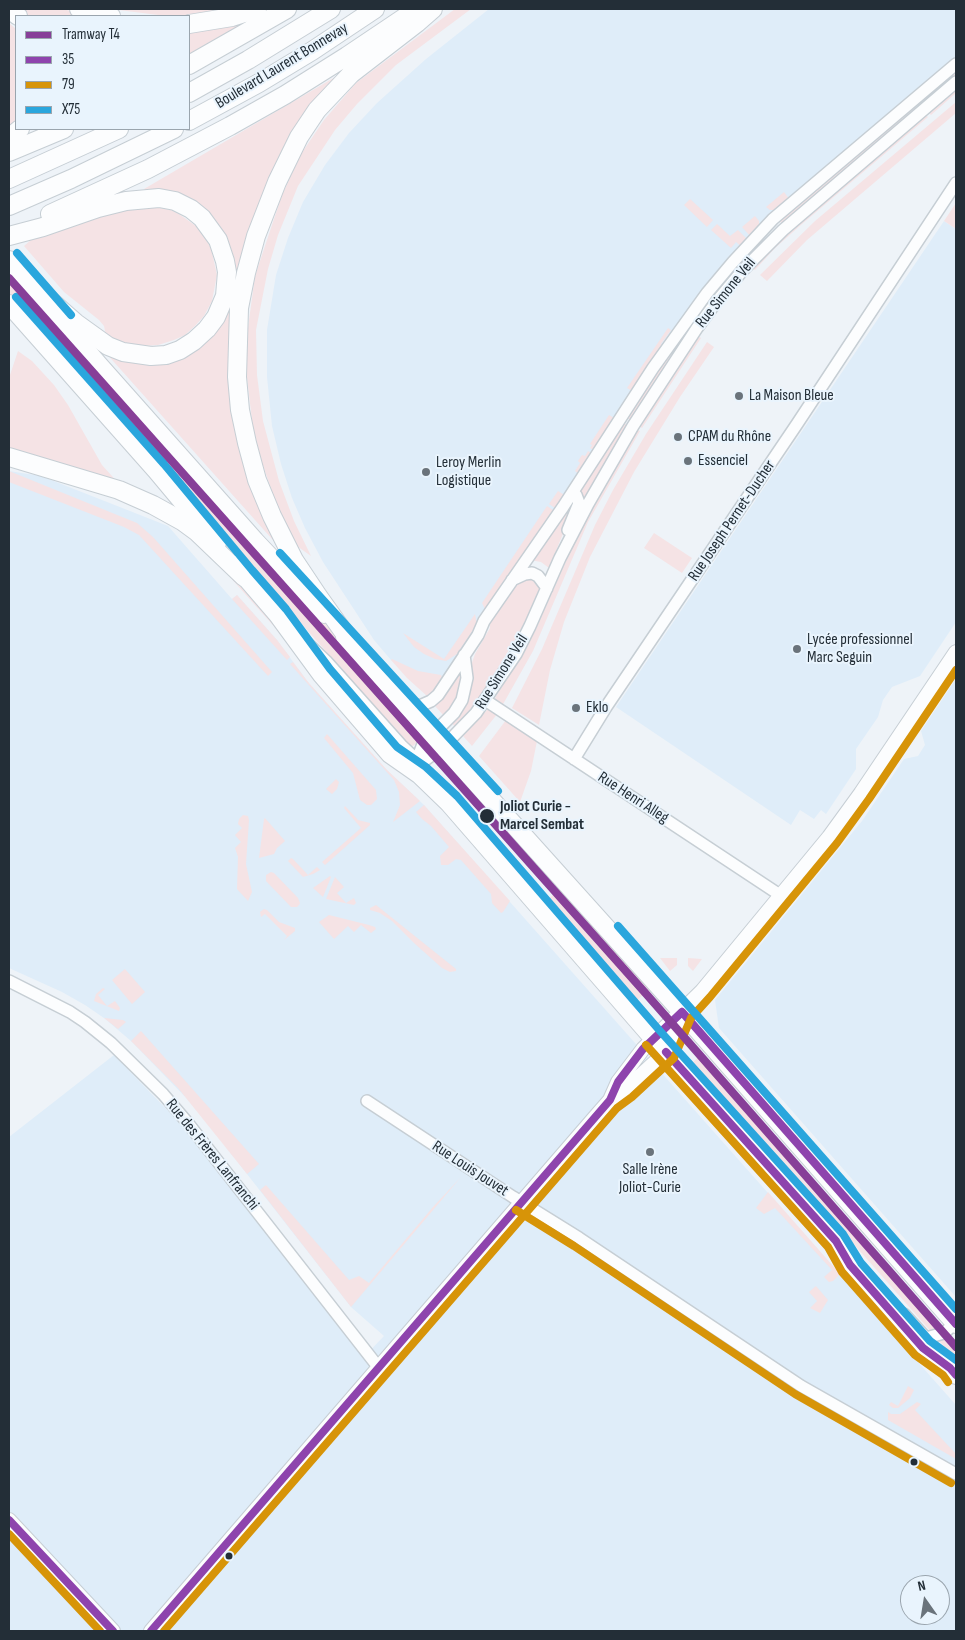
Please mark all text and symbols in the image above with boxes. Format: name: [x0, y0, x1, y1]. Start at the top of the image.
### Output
legend: [15, 15, 190, 130]
street label: Boulevard Laurent Bonnevay: [212, 19, 352, 113]
text: Tramway T4: [62, 25, 120, 44]
text: 35: [62, 50, 74, 69]
text: 79: [62, 75, 75, 94]
text: X75: [62, 100, 80, 119]
street label: Rue Simone Veil: [692, 254, 760, 332]
place label: La Maison Bleue: [749, 386, 834, 406]
marker: La Maison Bleue: [733, 390, 745, 402]
place label: CPAM du Rhône: [688, 427, 771, 447]
marker: CPAM du Rhône: [672, 431, 684, 443]
place label: Essenciel: [698, 451, 748, 471]
place label: Leroy Merlin Logistique: [436, 453, 501, 491]
marker: Essenciel: [682, 455, 694, 467]
street label: Rue Joseph Pernet-Ducher: [684, 457, 780, 585]
marker: Leroy Merlin Logistique: [420, 466, 432, 478]
place label: Lycée professionnel Marc Seguin: [807, 630, 913, 668]
street label: Rue Simone Veil: [471, 631, 533, 713]
marker: Lycée professionnel Marc Seguin: [791, 643, 803, 655]
place label: Eklo: [586, 698, 608, 718]
marker: Eklo: [570, 702, 582, 714]
street label: Rue Henri Alleg: [594, 768, 672, 828]
place label: Joliot Curie - Marcel Sembat: [500, 797, 584, 835]
marker: Joliot Curie - Marcel Sembat: [478, 807, 496, 825]
street label: Rue des Frères Lanfranchi: [161, 1096, 263, 1214]
street label: Rue Louis Jouvet: [428, 1137, 512, 1201]
marker: Salle Irène Joliot-Curie: [644, 1146, 656, 1158]
place label: Salle Irène Joliot-Curie: [619, 1160, 681, 1198]
unlabelled marker: [909, 1457, 919, 1467]
unlabelled marker: [224, 1551, 234, 1561]
north arrow: [900, 1575, 950, 1625]
text: N: [916, 1577, 927, 1595]

